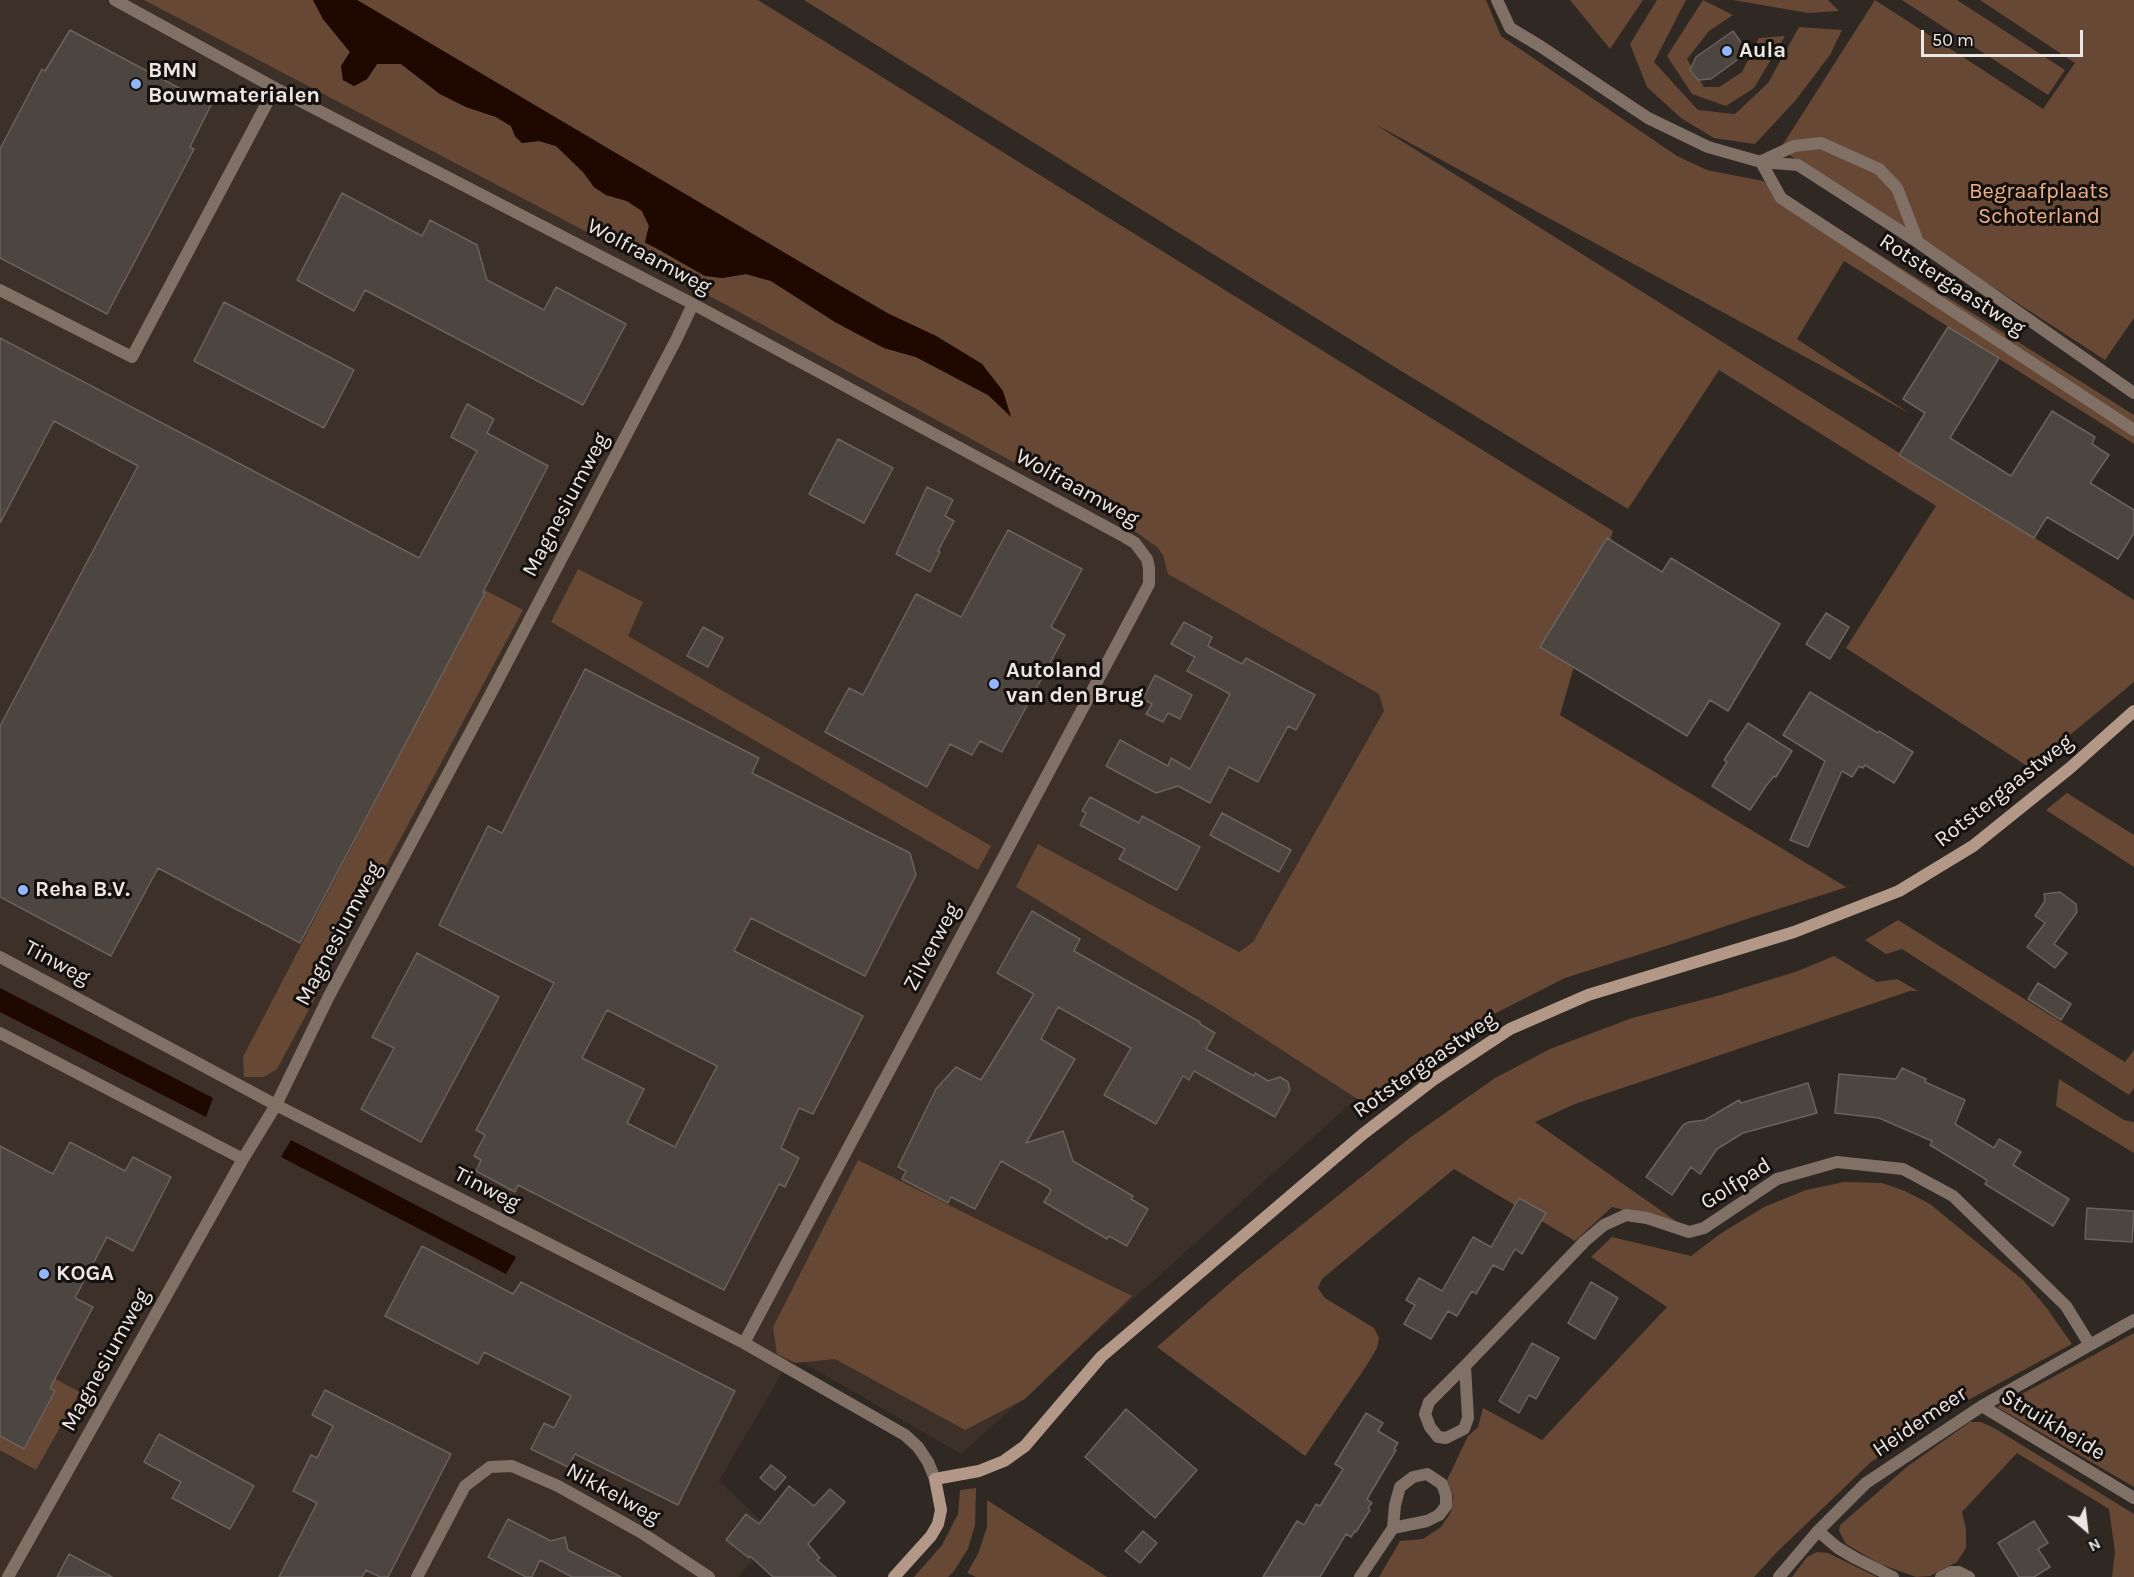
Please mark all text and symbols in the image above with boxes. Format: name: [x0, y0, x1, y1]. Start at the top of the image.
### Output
scale bar: [1924, 18, 2086, 56]
text: 50 m: [1932, 29, 1974, 51]
place label: Aula: [1739, 38, 1786, 64]
marker: Aula: [1720, 44, 1734, 58]
place label: BMN Bouwmaterialen: [148, 58, 320, 110]
marker: BMN Bouwmaterialen: [129, 77, 143, 91]
park label: Begraafplaats Schoterland: [1969, 179, 2109, 230]
street label: Wolfraamweg: [582, 213, 716, 301]
street label: Rotstergaastweg: [1874, 228, 2030, 342]
street label: Magnesiumweg: [517, 428, 615, 582]
street label: Wolfraamweg: [1011, 443, 1143, 533]
place label: Autoland van den Brug: [1006, 658, 1143, 710]
marker: Autoland van den Brug: [987, 677, 1001, 691]
street label: Rotstergaastweg: [1929, 729, 2079, 853]
street label: Magnesiumweg: [290, 857, 388, 1011]
place label: Reha B.V.: [35, 877, 130, 903]
marker: Reha B.V.: [16, 883, 30, 897]
street label: Zilverweg: [898, 899, 966, 995]
street label: Tinweg: [20, 935, 94, 991]
street label: Rotstergaastweg: [1348, 1006, 1502, 1124]
street label: Golfpad: [1696, 1152, 1776, 1216]
street label: Tinweg: [450, 1161, 524, 1217]
place label: KOGA: [56, 1261, 114, 1287]
marker: KOGA: [37, 1267, 51, 1281]
street label: Magnesiumweg: [56, 1284, 156, 1436]
street label: Heidemeer: [1868, 1381, 1972, 1463]
street label: Struikheide: [1996, 1383, 2110, 1467]
street label: Nikkelweg: [561, 1457, 665, 1531]
north arrow: [2056, 1499, 2116, 1559]
text: N: [2085, 1534, 2104, 1556]

